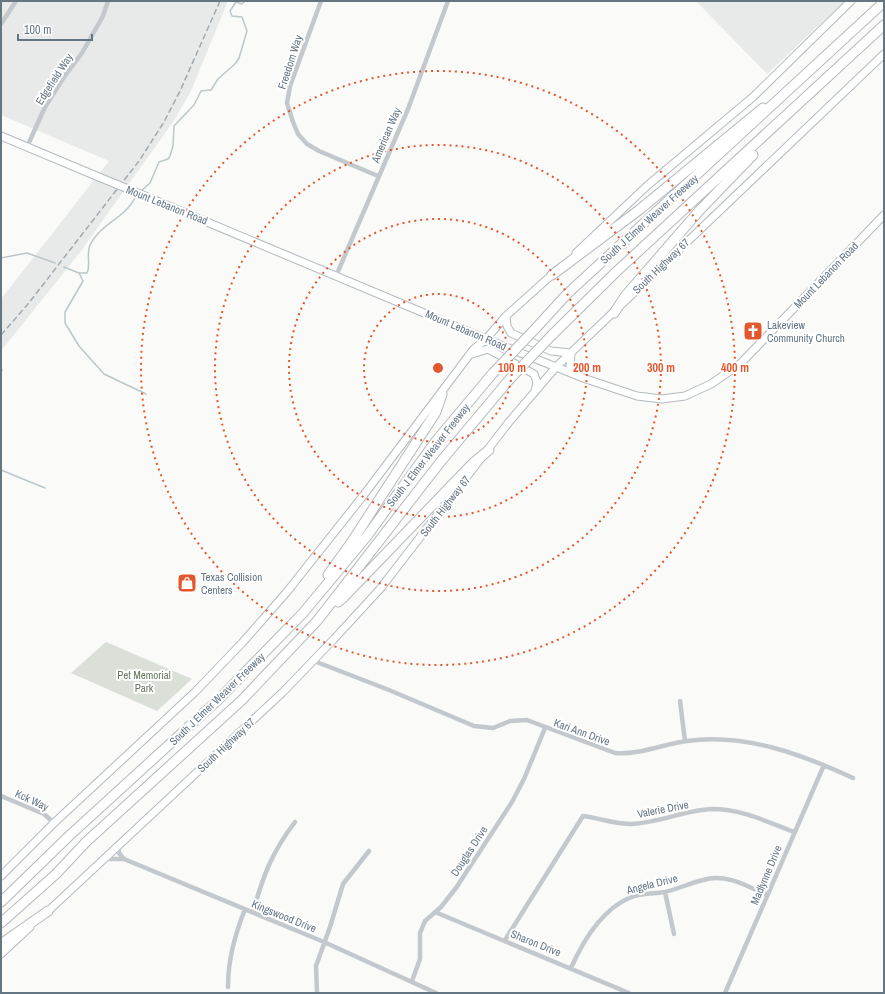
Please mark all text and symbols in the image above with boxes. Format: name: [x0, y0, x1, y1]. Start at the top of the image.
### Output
scale bar: [18, 16, 92, 42]
text: 100 m: [24, 22, 51, 38]
street label: Freedom Way: [275, 33, 306, 91]
street label: Edgefield Way: [32, 50, 76, 107]
street label: American Way: [368, 105, 404, 166]
street label: South J Elmer Weaver Freeway: [597, 171, 701, 267]
street label: Mount Lebanon Road: [124, 182, 210, 228]
street label: South Highway 67: [630, 235, 692, 297]
street label: Mount Lebanon Road: [791, 239, 861, 311]
street label: Mount Lebanon Road: [423, 307, 509, 353]
place label: Lakeview Community Church: [767, 318, 845, 345]
church icon: Lakeview Community Church: [742, 320, 764, 342]
text: 100 m: [498, 360, 526, 376]
text: 200 m: [573, 360, 601, 376]
text: 300 m: [647, 360, 675, 376]
text: 400 m: [721, 360, 749, 376]
centre of rings: [431, 361, 445, 375]
street label: South J Elmer Weaver Freeway: [383, 400, 473, 509]
street label: South Highway 67: [417, 473, 473, 539]
place label: Texas Collision Centers: [201, 570, 262, 597]
shop icon: Texas Collision Centers: [176, 572, 198, 594]
street label: South J Elmer Weaver Freeway: [166, 649, 268, 748]
park label: Pet Memorial Park: [117, 668, 171, 695]
street label: South Highway 67: [194, 715, 258, 775]
street label: Kari Ann Drive: [552, 715, 612, 749]
street label: Kck Way: [13, 786, 51, 814]
street label: Valerie Drive: [636, 797, 690, 821]
street label: Douglas Drive: [448, 823, 490, 879]
street label: Madlynne Drive: [747, 843, 785, 907]
street label: Angela Drive: [624, 871, 679, 897]
street label: Kingswood Drive: [250, 897, 318, 935]
street label: Sharon Drive: [509, 927, 563, 959]

